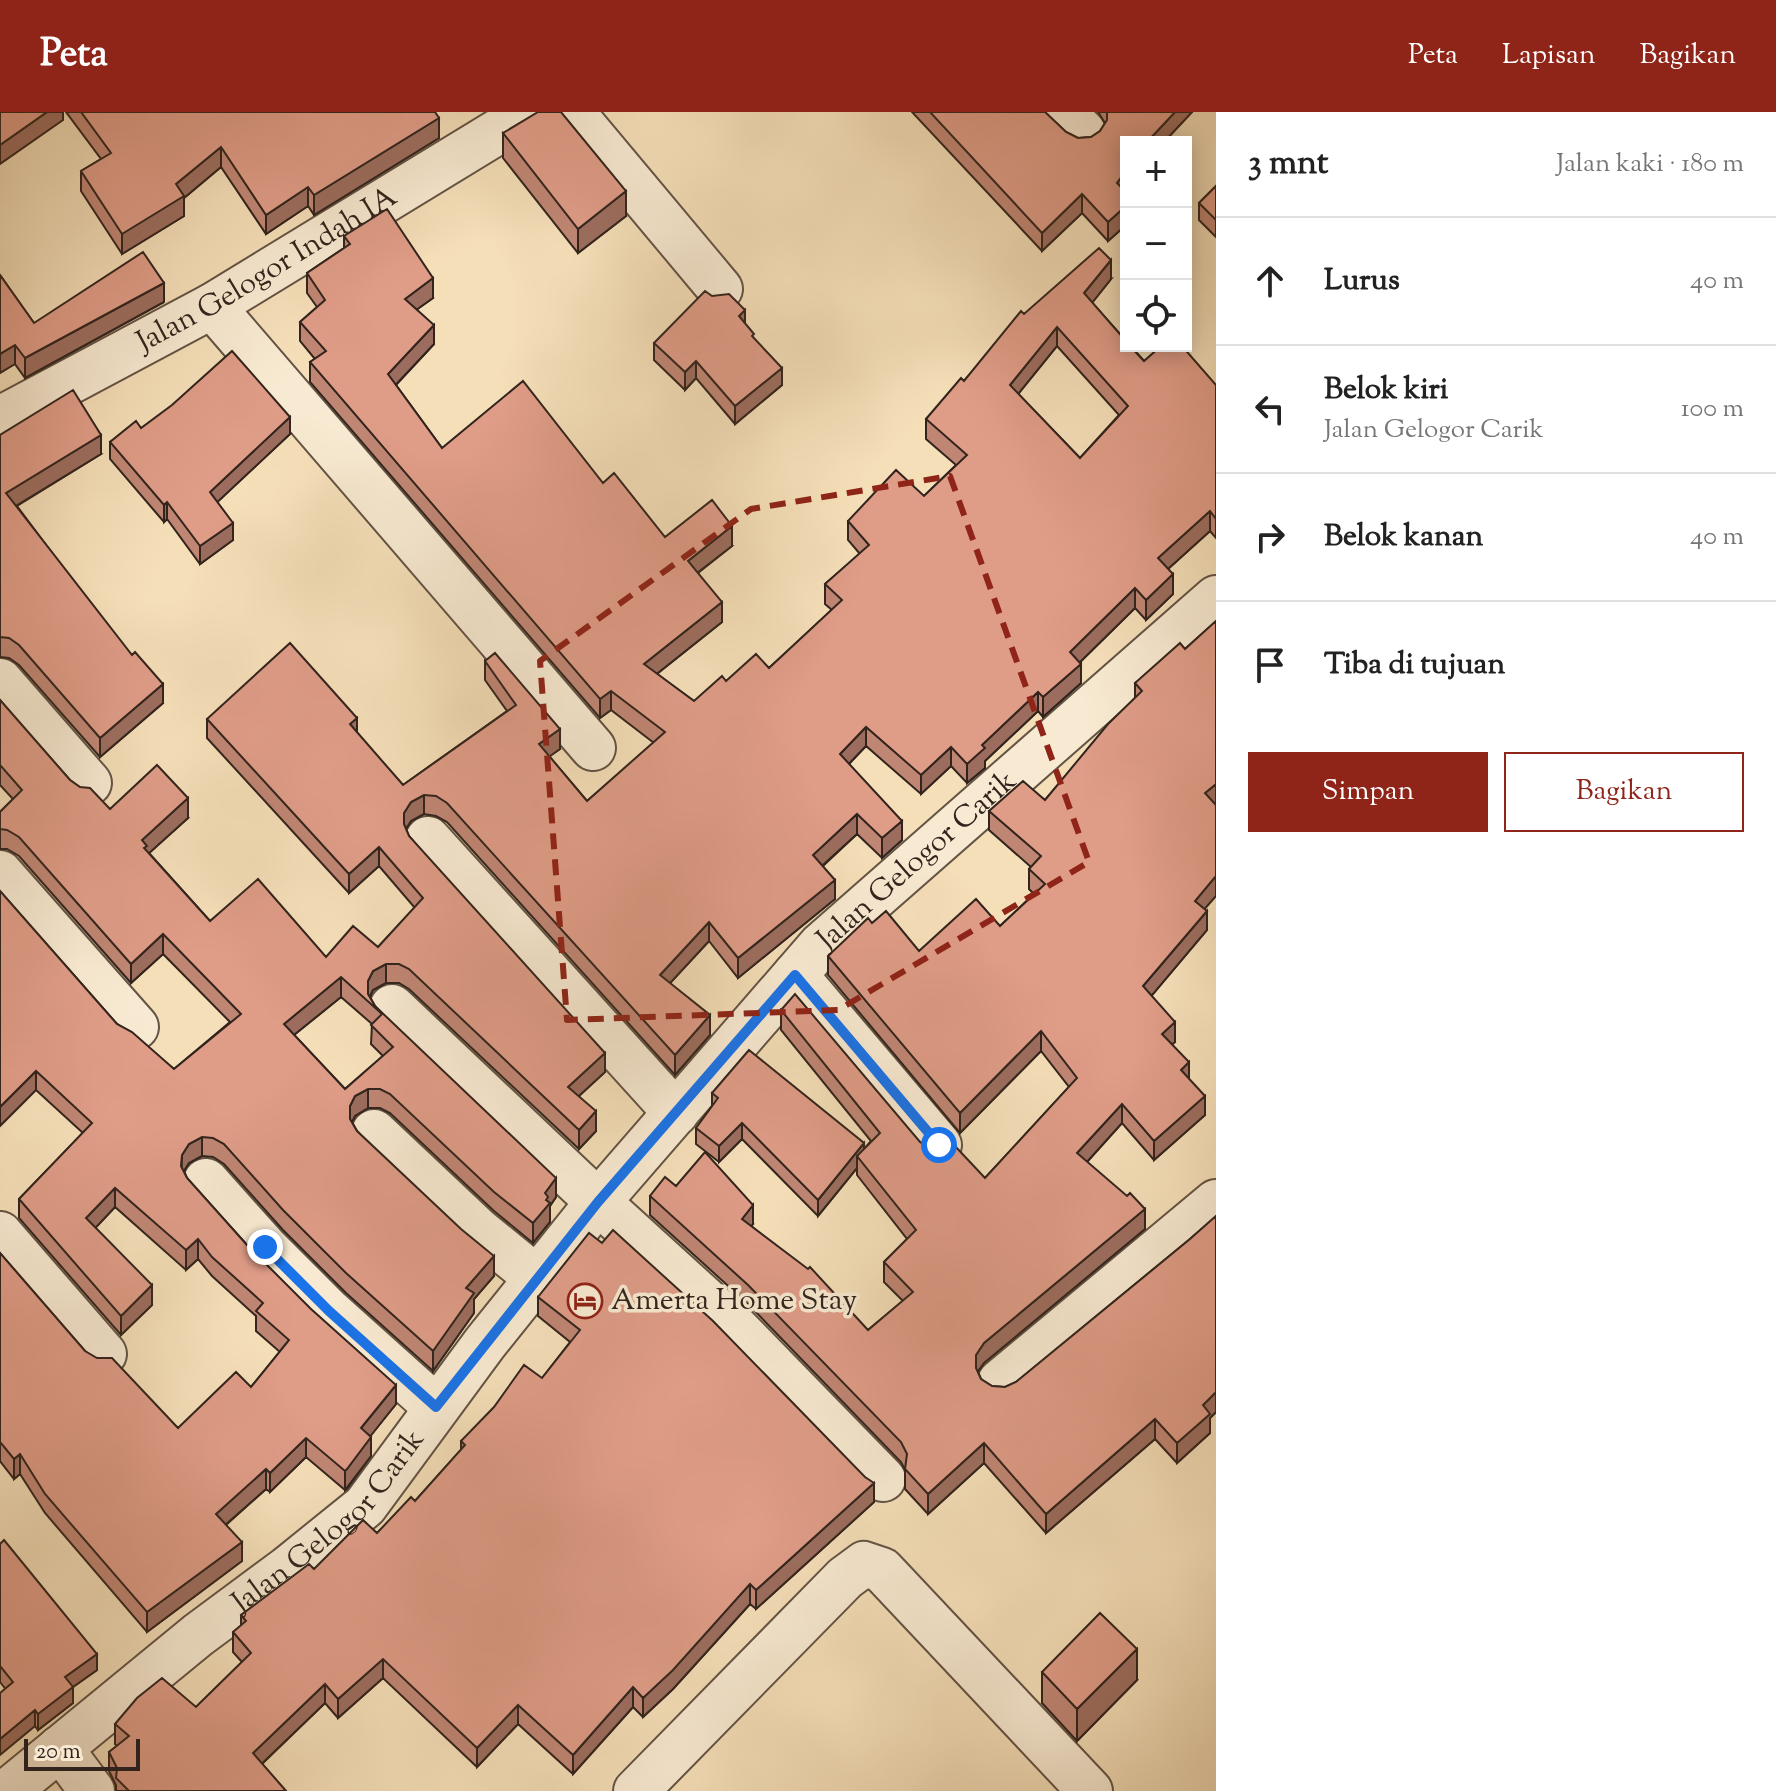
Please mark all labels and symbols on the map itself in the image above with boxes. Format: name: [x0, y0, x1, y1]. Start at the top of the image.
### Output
street label: Jalan Gelogor Indah IA: [127, 176, 406, 365]
street label: Jalan Gelogor Carik: [806, 761, 1026, 962]
route start: [921, 1127, 957, 1163]
route end: [247, 1229, 283, 1265]
place label: Amerta Home Stay: [611, 1280, 857, 1323]
hotel icon: Amerta Home Stay: [566, 1282, 604, 1320]
street label: Jalan Gelogor Carik: [222, 1421, 436, 1625]
scale bar: [24, 1735, 140, 1771]

